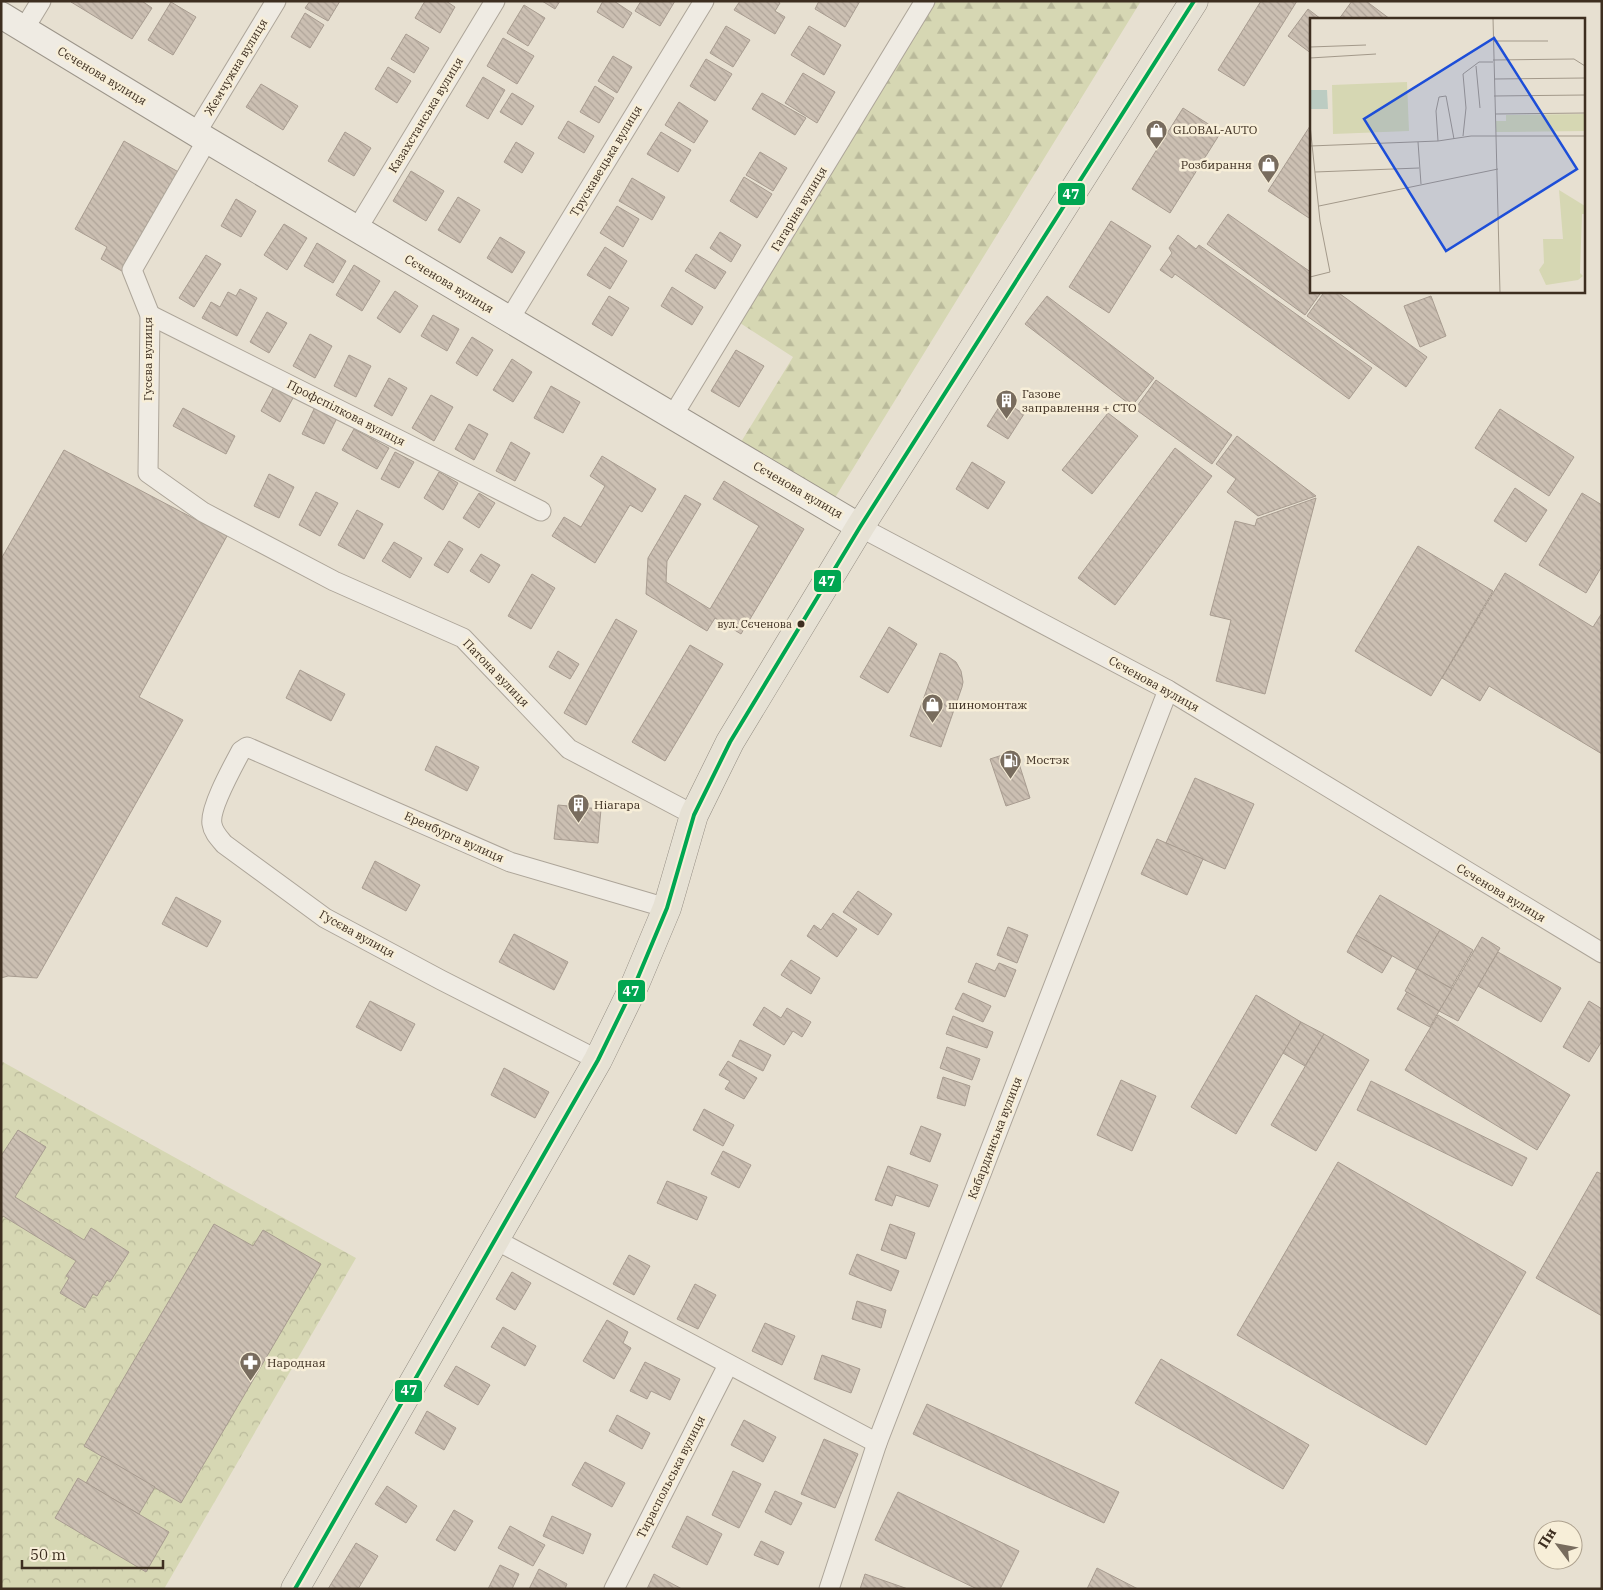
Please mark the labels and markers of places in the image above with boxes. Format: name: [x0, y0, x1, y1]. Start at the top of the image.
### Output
shop icon: GLOBAL-AUTO: [1145, 118, 1169, 149]
place label: GLOBAL-AUTO: [1173, 122, 1257, 137]
shop icon: Розбирання: [1256, 153, 1280, 184]
place label: Розбирання: [1181, 157, 1252, 172]
place label: Газове заправлення + СТО: [1022, 386, 1137, 415]
building icon: Газове заправлення + СТО: [994, 389, 1018, 420]
place label: вул. Сєченова: [717, 617, 792, 631]
marker: вул. Сєченова: [796, 619, 806, 629]
shop icon: шиномонтаж: [920, 693, 944, 724]
place label: шиномонтаж: [948, 697, 1028, 712]
fuel station icon: Мостэк: [998, 748, 1022, 779]
place label: Мостэк: [1026, 752, 1069, 767]
building icon: Ніагара: [566, 793, 590, 824]
place label: Ніагара: [594, 797, 641, 812]
pharmacy icon: Народная: [239, 1351, 263, 1382]
place label: Народная: [267, 1355, 326, 1370]

